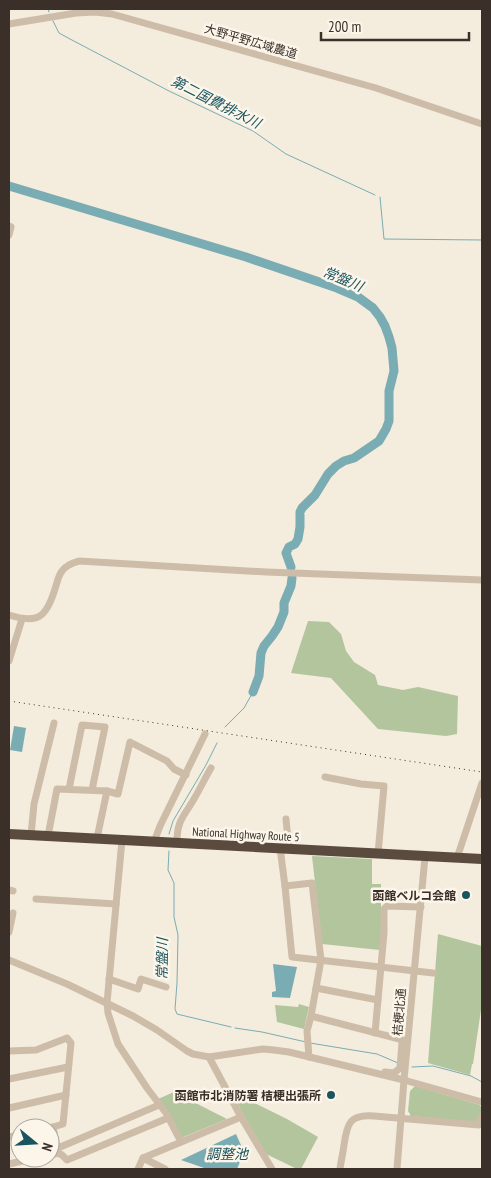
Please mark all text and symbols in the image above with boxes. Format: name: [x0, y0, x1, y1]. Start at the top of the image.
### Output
scale bar: [321, 10, 468, 42]
text: 200 m: [328, 17, 361, 36]
street label: 大野平野広域農道: [203, 21, 299, 61]
water label: 第二国費排水川: [168, 72, 266, 133]
water label: 常盤川: [320, 263, 368, 296]
street label: National Highway Route 5: [192, 824, 300, 844]
place label: 函館ベルコ会館: [372, 888, 456, 903]
marker: 函館ベルコ会館: [460, 889, 472, 901]
water label: 常盤川: [153, 936, 171, 980]
street label: 桔梗北通: [389, 987, 409, 1037]
place label: 函館市北消防署 桔梗出張所: [175, 1088, 321, 1103]
marker: 函館市北消防署 桔梗出張所: [325, 1089, 337, 1101]
north arrow: [10, 1118, 60, 1168]
text: N: [38, 1141, 57, 1153]
water label: 調整池: [206, 1145, 250, 1163]

